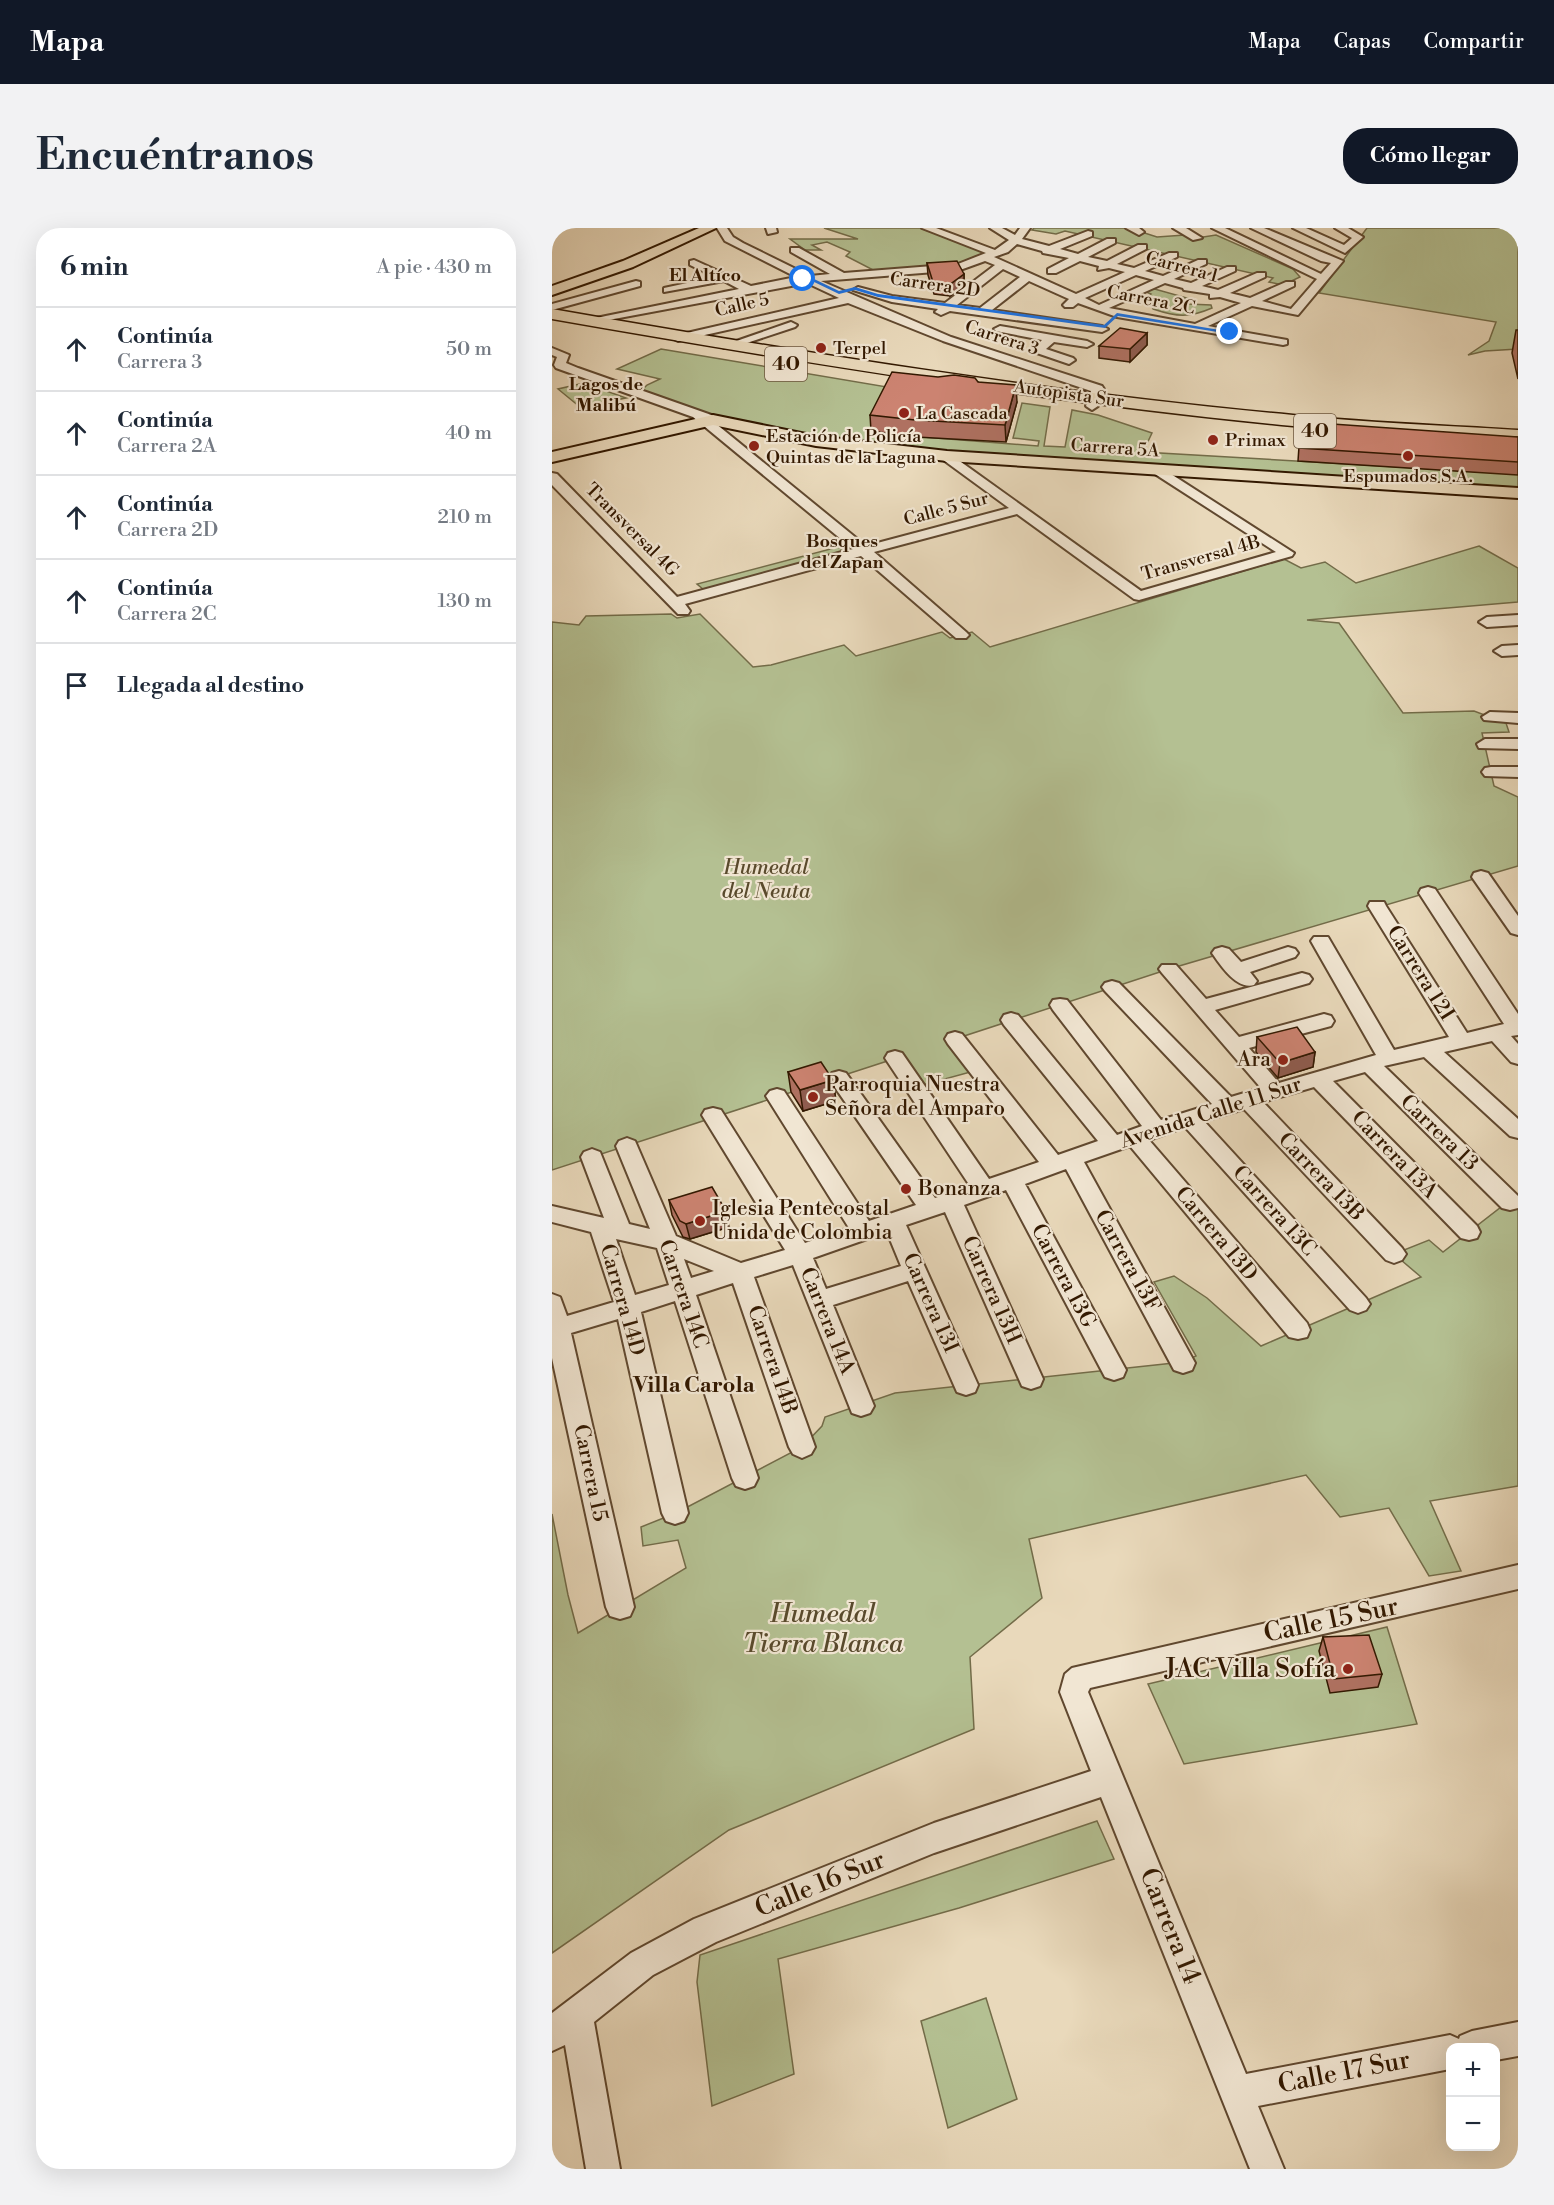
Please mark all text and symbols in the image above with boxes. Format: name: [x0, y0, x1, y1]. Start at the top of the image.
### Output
text: Mapa: [30, 25, 104, 60]
text: Mapa: [1249, 29, 1301, 55]
text: Capas: [1334, 29, 1391, 55]
text: Compartir: [1424, 29, 1524, 55]
button: Cómo llegar: [1343, 128, 1518, 184]
text: Encuéntranos: [36, 130, 314, 183]
street label: Carrera 1: [1143, 246, 1221, 288]
text: 6 min: [60, 251, 128, 283]
text: A pie · 430 m: [377, 255, 492, 280]
district label: El Altíco: [669, 264, 741, 287]
route start: [789, 265, 815, 291]
street label: Carrera 2D: [888, 267, 982, 303]
street label: Carrera 2C: [1105, 280, 1197, 320]
street label: Calle 5: [713, 288, 771, 322]
street label: Carrera 3: [962, 315, 1042, 361]
route end: [1216, 318, 1242, 344]
text: Continúa: [117, 323, 213, 350]
icon: ahead: [60, 333, 93, 366]
text: 50 m: [446, 337, 492, 362]
place label: Terpel: [833, 337, 887, 360]
marker: Terpel: [814, 341, 828, 355]
road number: 40: [765, 347, 807, 381]
text: Carrera 3: [117, 350, 202, 375]
district label: Lagos de Malibú: [569, 373, 644, 417]
street label: Autopista Sur: [1011, 375, 1126, 413]
place label: La Cascada: [916, 402, 1009, 425]
marker: La Cascada: [897, 406, 911, 420]
text: Continúa: [117, 407, 213, 434]
road number: 40: [1294, 414, 1336, 448]
icon: ahead: [60, 417, 93, 450]
text: 40 m: [445, 421, 492, 446]
place label: Estación de Policía Quintas de la Laguna: [766, 425, 937, 469]
place label: Primax: [1225, 429, 1286, 452]
street label: Carrera 5A: [1070, 433, 1161, 463]
marker: Primax: [1206, 433, 1220, 447]
text: Carrera 2A: [117, 434, 216, 459]
marker: Estación de Policía Quintas de la Laguna: [747, 439, 761, 453]
marker: Espumados S.A.: [1401, 449, 1415, 463]
place label: Espumados S.A.: [1343, 465, 1473, 488]
street label: Transversal 4G: [580, 478, 684, 582]
street label: Calle 5 Sur: [901, 487, 991, 531]
text: Continúa: [117, 491, 213, 518]
icon: ahead: [60, 501, 93, 534]
text: 210 m: [437, 505, 492, 530]
text: Carrera 2D: [117, 518, 218, 543]
district label: Bosques del Zapan: [801, 530, 883, 574]
street label: Transversal 4B: [1139, 530, 1263, 586]
text: Continúa: [117, 575, 213, 602]
icon: ahead: [60, 585, 93, 618]
text: 130 m: [437, 589, 492, 614]
text: Carrera 2C: [117, 602, 216, 627]
icon: arrive: [60, 669, 93, 702]
text: Llegada al destino: [117, 672, 304, 699]
park label: Humedal del Neuta: [722, 855, 811, 905]
street label: Carrera 12I: [1381, 921, 1459, 1025]
place label: Ara: [1236, 1047, 1271, 1073]
marker: Ara: [1276, 1053, 1290, 1067]
street label: Avenida Calle 11 Sur: [1116, 1071, 1305, 1155]
place label: Parroquia Nuestra Señora del Amparo: [825, 1072, 1005, 1122]
street label: Carrera 13: [1394, 1089, 1484, 1177]
marker: Parroquia Nuestra Señora del Amparo: [806, 1090, 820, 1104]
street label: Carrera 13A: [1345, 1105, 1443, 1205]
street label: Carrera 13B: [1272, 1127, 1370, 1227]
street label: Carrera 13C: [1227, 1160, 1321, 1262]
place label: Bonanza: [917, 1176, 1001, 1202]
marker: Bonanza: [899, 1182, 913, 1196]
street label: Carrera 13D: [1169, 1182, 1263, 1286]
place label: Iglesia Pentecostal Unida de Colombia: [712, 1196, 893, 1246]
street label: Carrera 13F: [1088, 1206, 1166, 1317]
marker: Iglesia Pentecostal Unida de Colombia: [693, 1214, 707, 1228]
street label: Carrera 13G: [1025, 1220, 1102, 1333]
street label: Carrera 13H: [956, 1232, 1026, 1348]
street label: Carrera 14C: [652, 1236, 714, 1352]
street label: Carrera 14D: [594, 1241, 650, 1359]
street label: Carrera 13I: [896, 1249, 964, 1357]
street label: Carrera 14A: [794, 1264, 860, 1379]
street label: Carrera 14B: [741, 1302, 803, 1418]
district label: Villa Carola: [632, 1372, 756, 1399]
street label: Carrera 15: [567, 1422, 613, 1524]
street label: Calle 15 Sur: [1261, 1590, 1401, 1650]
park label: Humedal Tierra Blanca: [743, 1598, 904, 1660]
place label: JAC Villa Sofía: [1164, 1653, 1337, 1685]
marker: JAC Villa Sofía: [1341, 1662, 1355, 1676]
street label: Calle 16 Sur: [750, 1843, 890, 1925]
street label: Carrera 14: [1132, 1863, 1208, 1989]
street label: Calle 17 Sur: [1275, 2043, 1413, 2101]
map controls: [1446, 2043, 1500, 2151]
button: +: [1446, 2043, 1500, 2097]
button: −: [1446, 2097, 1500, 2151]

